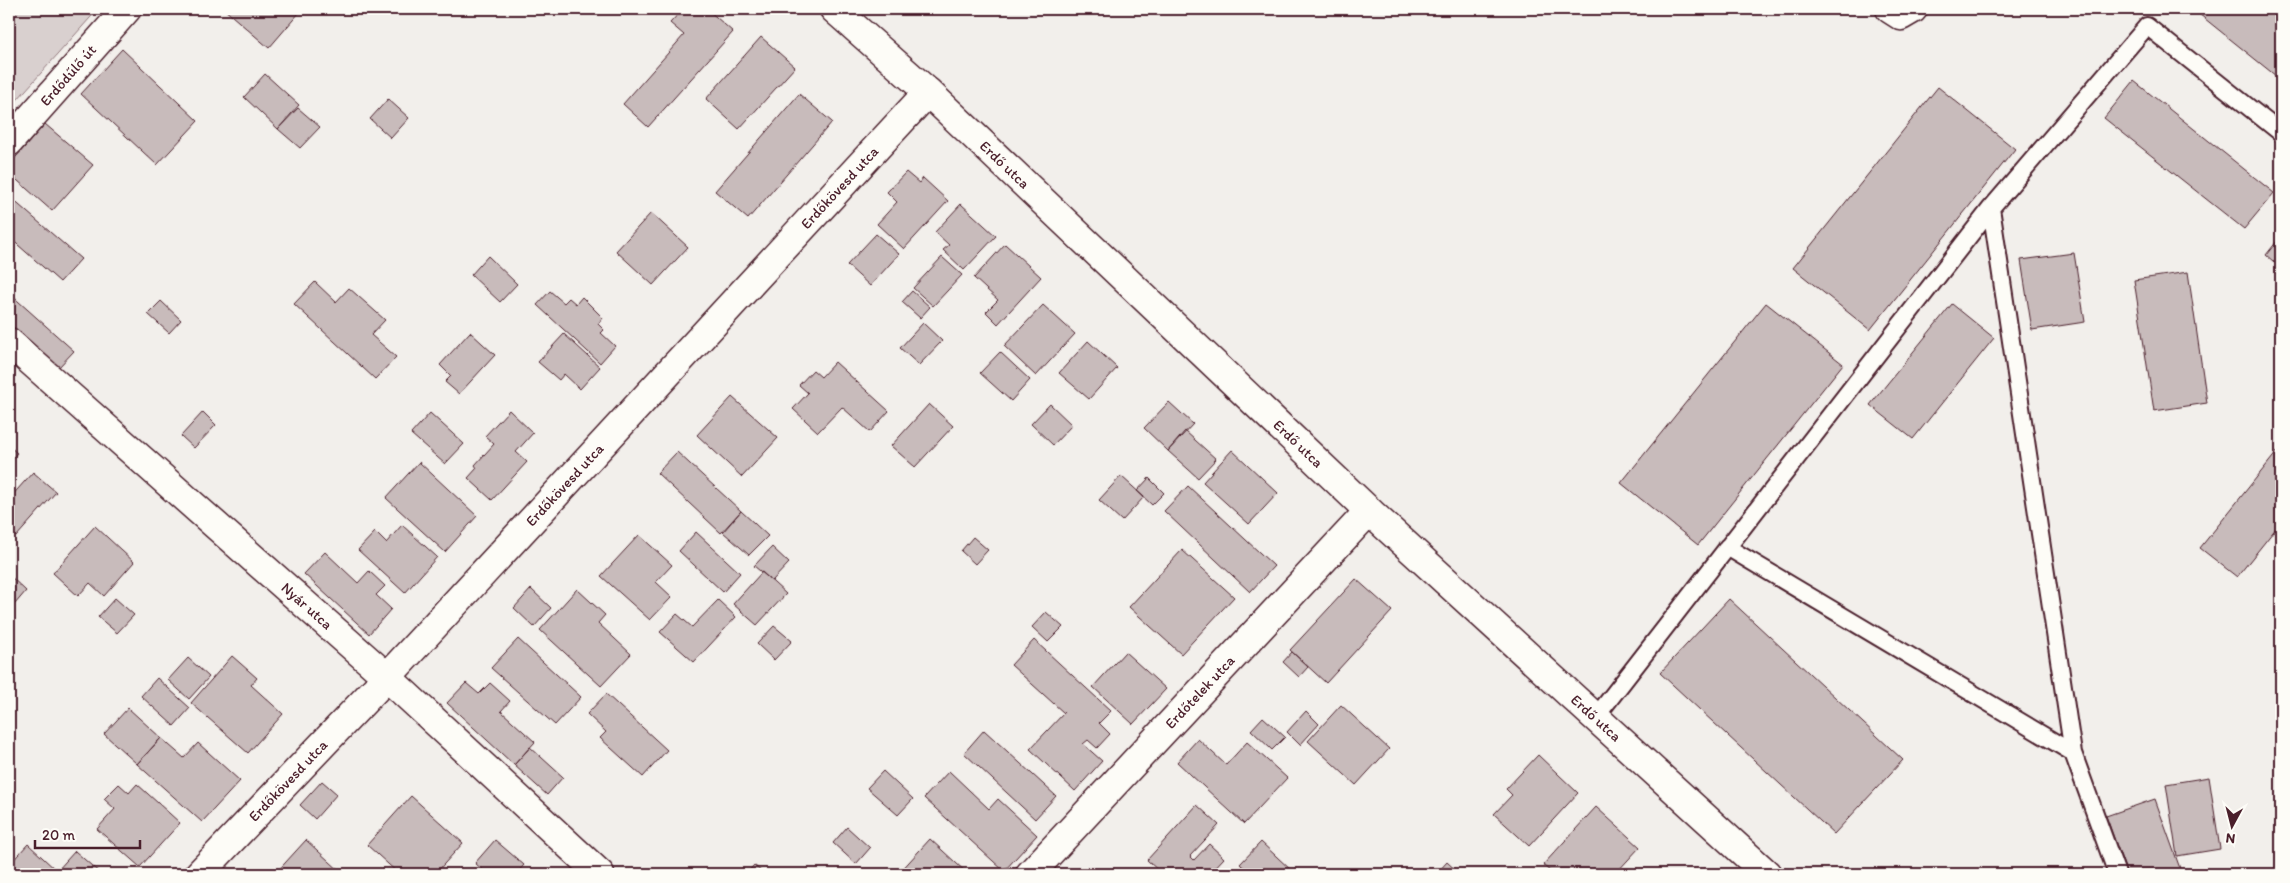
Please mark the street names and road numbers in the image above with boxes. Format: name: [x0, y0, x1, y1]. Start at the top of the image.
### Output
street label: Erdődűlő út: [36, 41, 100, 110]
street label: Erdő utca: [976, 137, 1034, 193]
street label: Erdőkövesd utca: [797, 142, 882, 233]
street label: Erdő utca: [1270, 416, 1327, 472]
street label: Erdőkövesd utca: [522, 440, 608, 530]
street label: Nyár utca: [278, 579, 337, 634]
street label: Erdőtelek utca: [1161, 651, 1239, 733]
street label: Erdő utca: [1567, 691, 1625, 746]
street label: Erdőkövesd utca: [245, 736, 331, 825]

